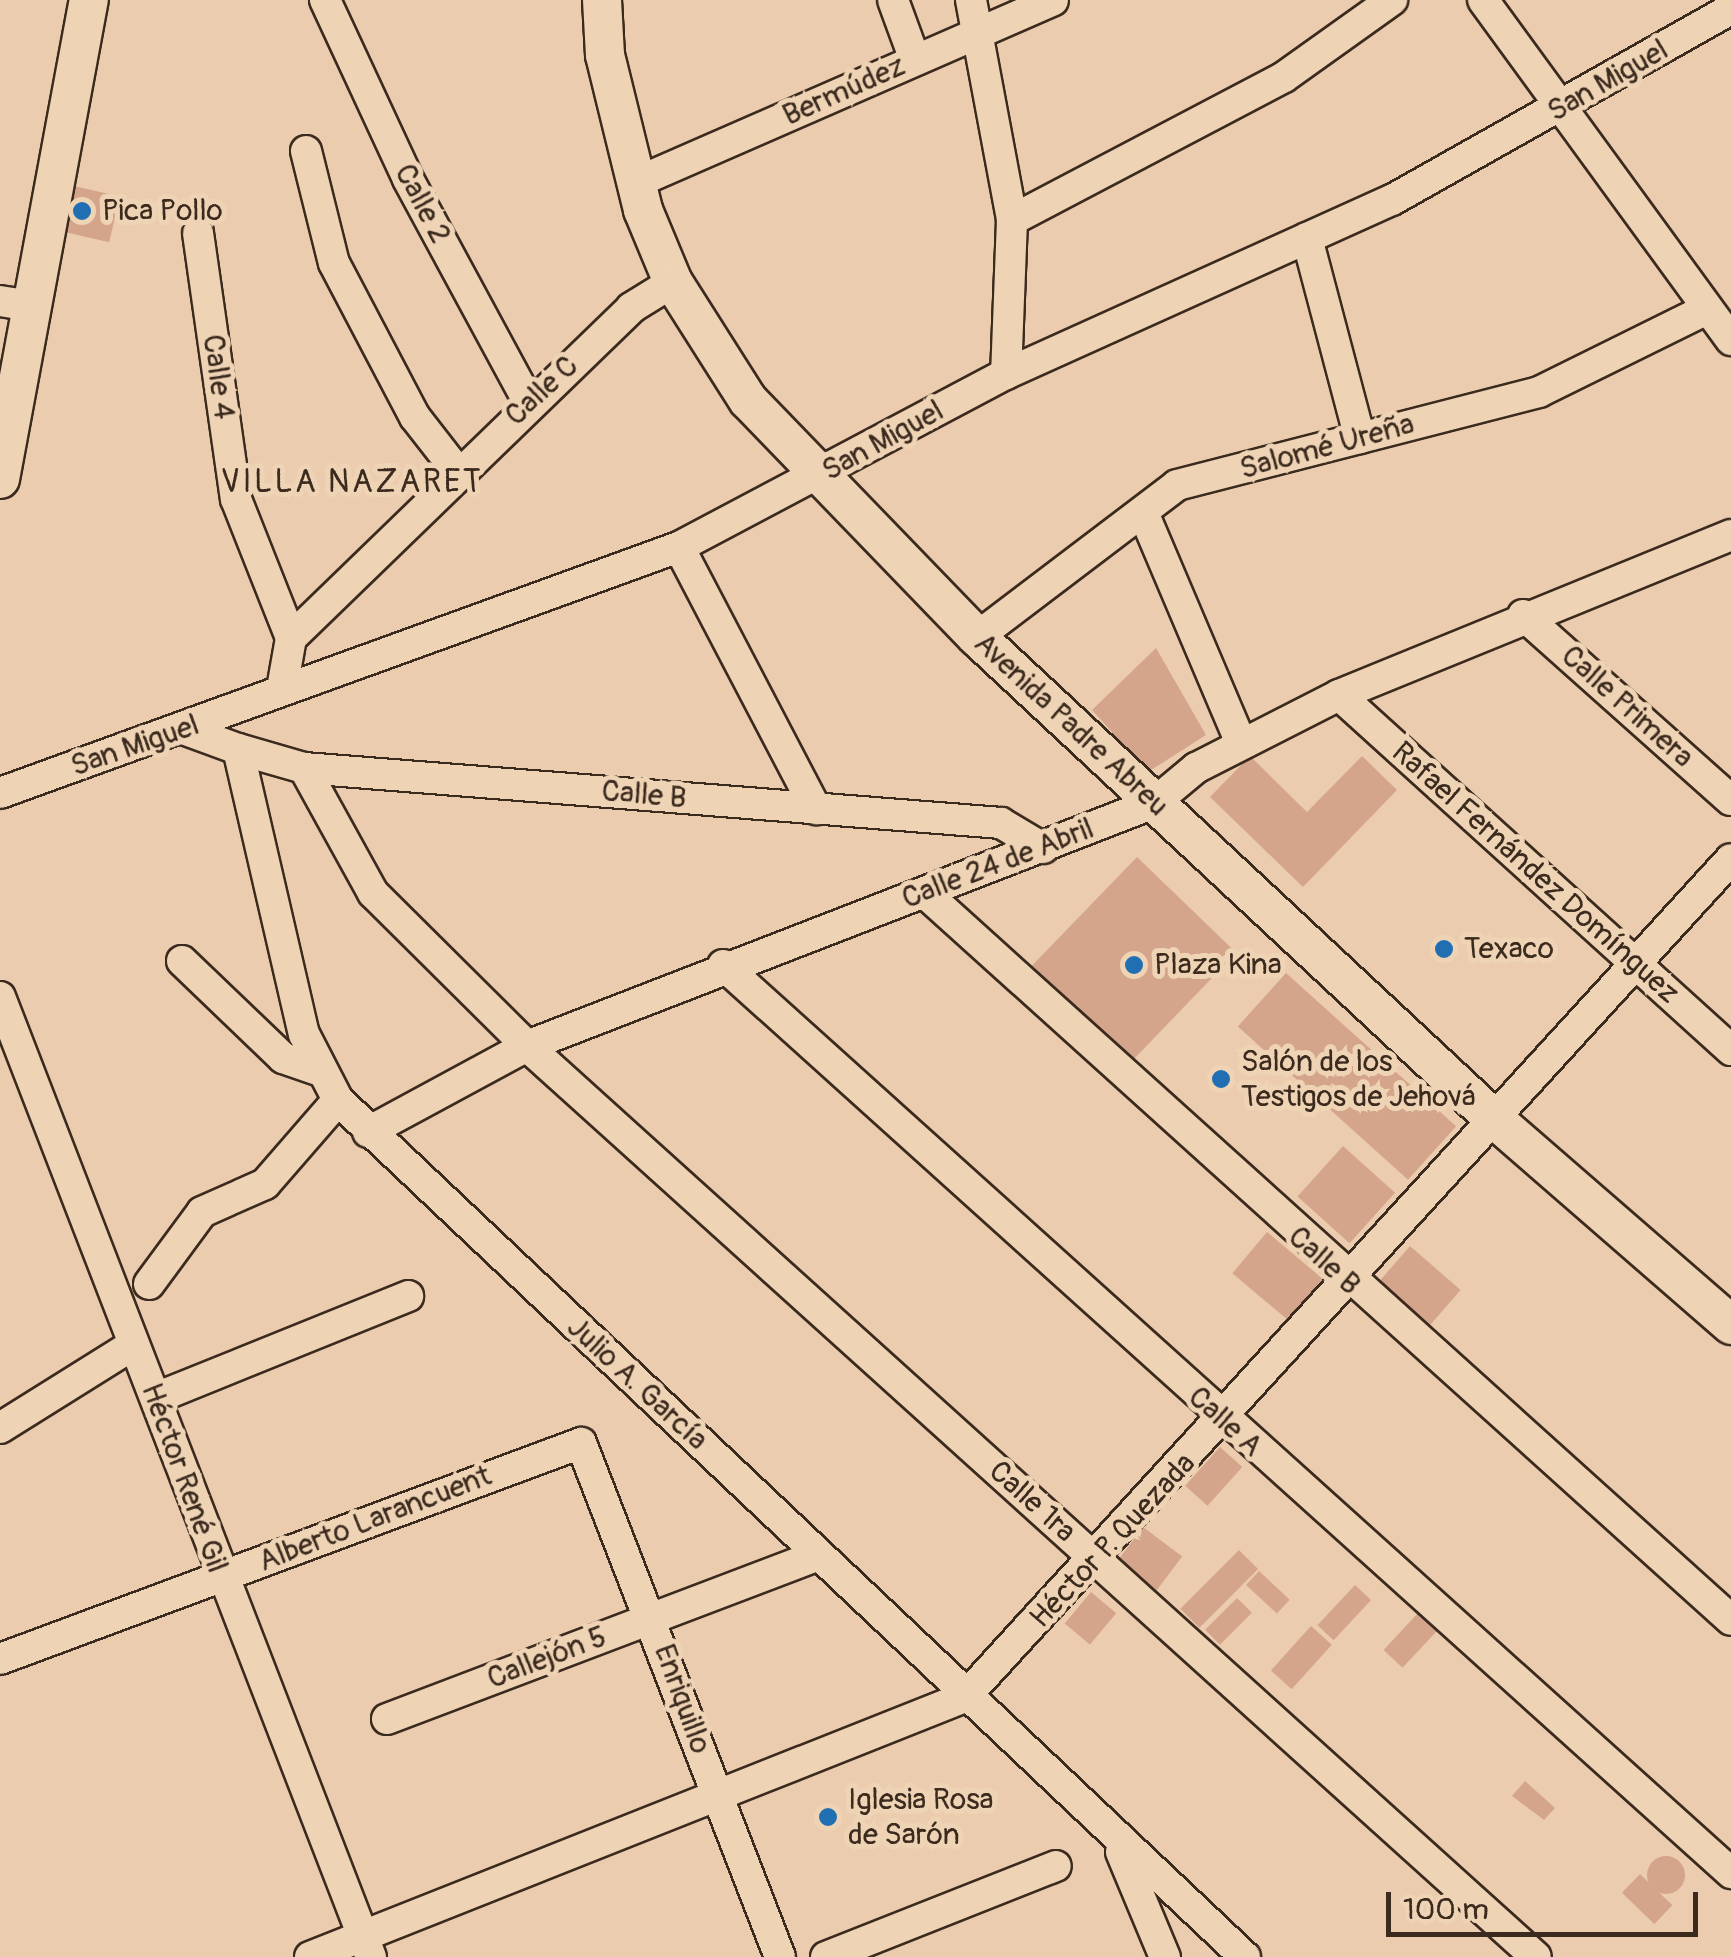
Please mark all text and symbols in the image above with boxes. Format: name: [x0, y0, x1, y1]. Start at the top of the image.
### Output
street label: San Miguel: [1541, 32, 1675, 130]
street label: Bermúdez: [777, 48, 911, 134]
street label: Calle 2: [386, 158, 458, 250]
place label: Pica Pollo: [102, 193, 223, 229]
marker: Pica Pollo: [71, 200, 93, 222]
street label: Calle 4: [194, 332, 242, 422]
street label: Calle C: [498, 348, 586, 434]
street label: San Miguel: [816, 393, 950, 489]
street label: Salomé Ureña: [1236, 406, 1418, 488]
district label: VILLA NAZARET: [221, 463, 483, 501]
street label: Avenida Padre Abreu: [966, 626, 1176, 824]
street label: Calle Primera: [1553, 638, 1701, 776]
street label: San Miguel: [66, 707, 204, 785]
street label: Rafael Fernández Domínguez: [1384, 735, 1686, 1011]
street label: Calle B: [600, 773, 688, 817]
street label: Calle 24 de Abril: [897, 811, 1099, 917]
place label: Texaco: [1464, 931, 1554, 967]
marker: Texaco: [1433, 938, 1455, 960]
place label: Plaza Kina: [1154, 947, 1282, 983]
marker: Plaza Kina: [1123, 954, 1145, 976]
place label: Salón de los Testigos de Jehová: [1241, 1044, 1476, 1114]
marker: Salón de los Testigos de Jehová: [1210, 1068, 1232, 1090]
street label: Calle B: [1280, 1219, 1368, 1303]
street label: Julio A. García: [559, 1310, 715, 1458]
street label: Héctor René Gil: [133, 1378, 235, 1578]
street label: Calle A: [1180, 1379, 1270, 1465]
street label: Héctor P. Quezada: [1023, 1446, 1203, 1636]
street label: Calle 1ra: [981, 1454, 1083, 1550]
street label: Alberto Larancuent: [254, 1458, 496, 1580]
street label: Callejón 5: [482, 1619, 612, 1697]
street label: Enriquillo: [646, 1640, 718, 1758]
place label: Iglesia Rosa de Sarón: [848, 1782, 994, 1852]
marker: Iglesia Rosa de Sarón: [817, 1806, 839, 1828]
scale bar: [1391, 1872, 1704, 1934]
text: 100 m: [1403, 1891, 1489, 1928]

